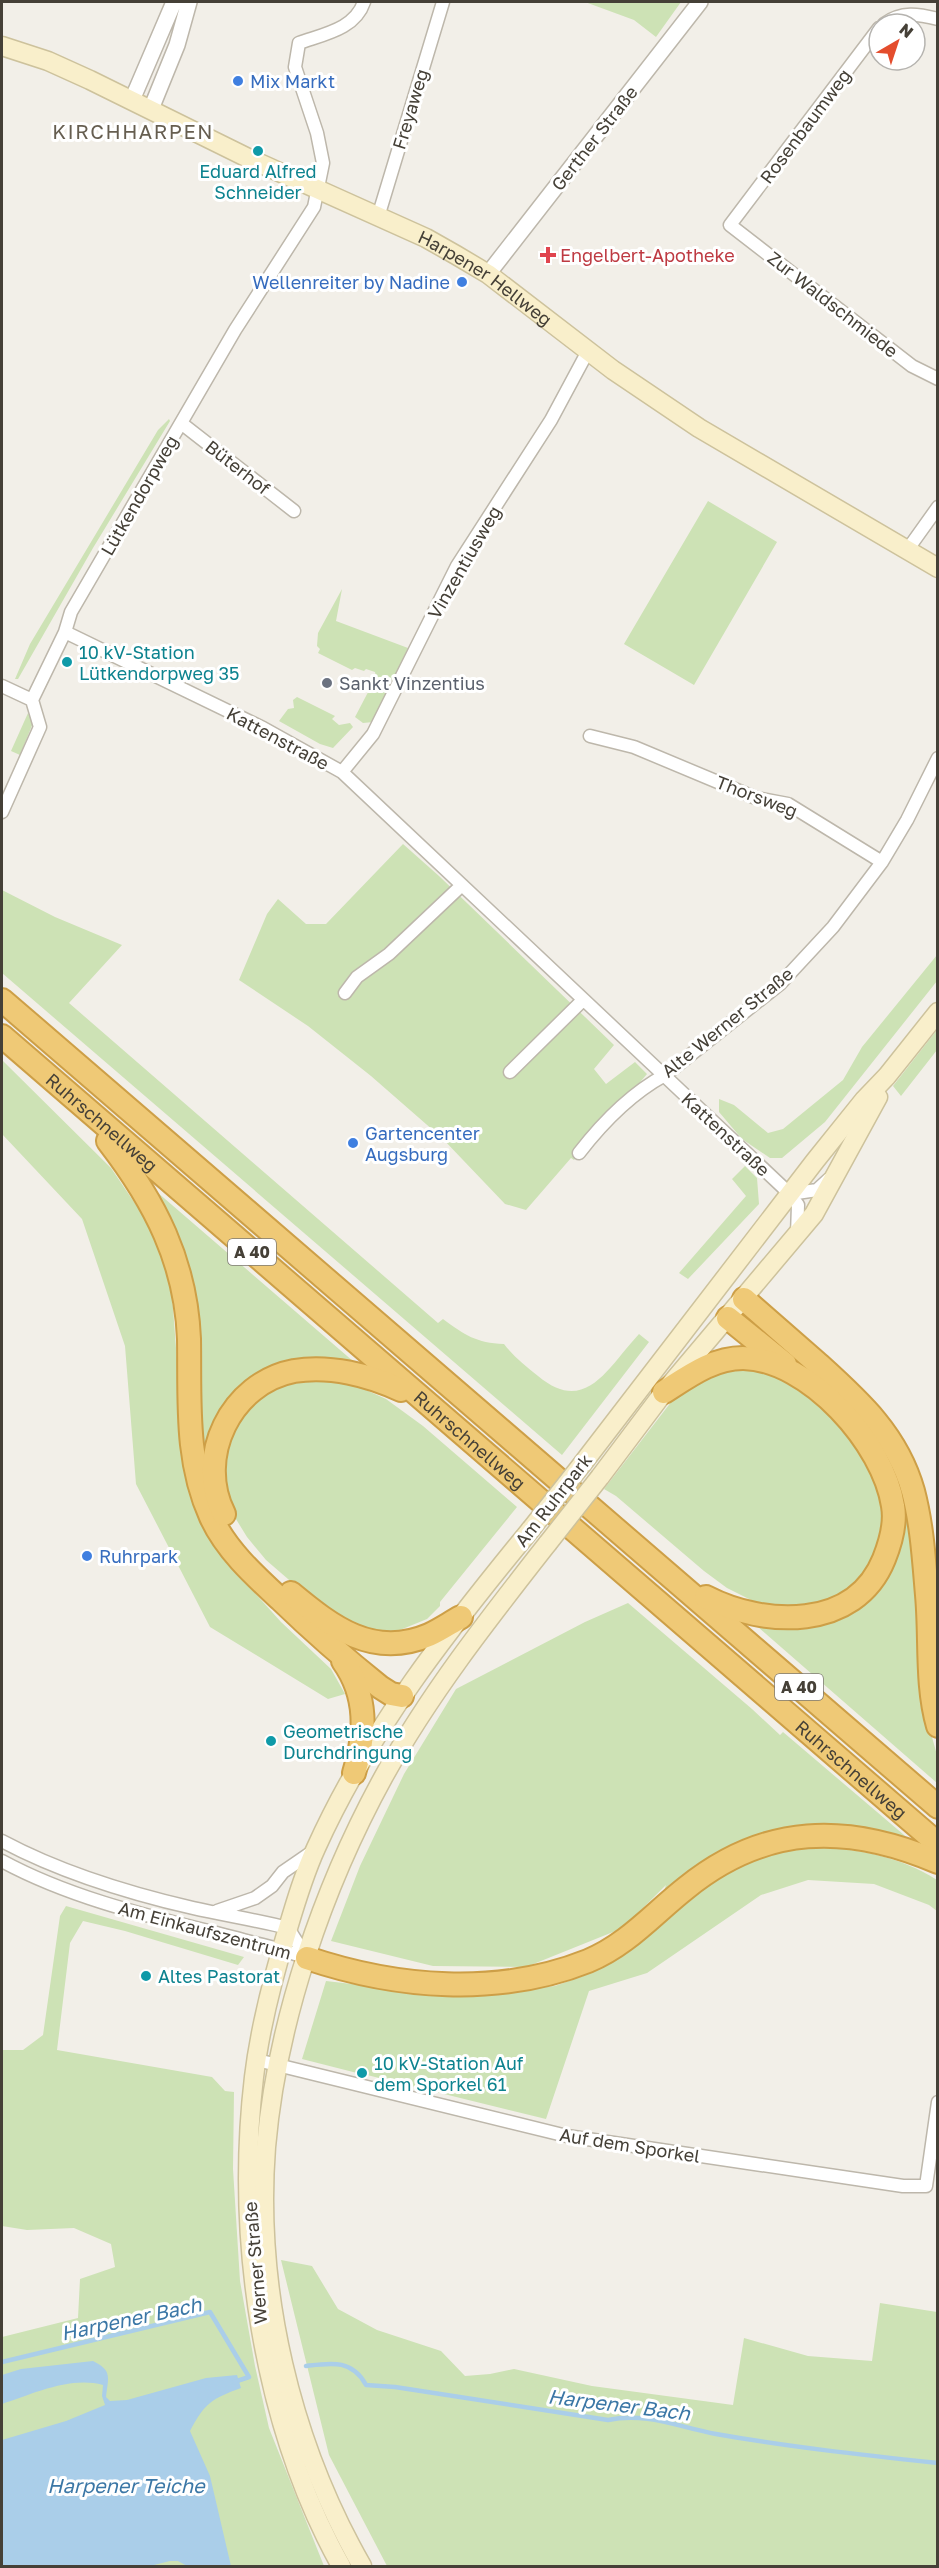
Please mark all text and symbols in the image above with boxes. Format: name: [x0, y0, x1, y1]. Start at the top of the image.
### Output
north arrow: [867, 12, 927, 72]
text: N: [895, 19, 917, 42]
street label: Rosenbaumweg: [755, 64, 855, 188]
street label: Freyaweg: [387, 66, 433, 152]
place label: Mix Markt: [250, 70, 335, 92]
marker: Mix Markt: [231, 74, 245, 88]
street label: Gerther Straße: [546, 81, 642, 195]
district label: KIRCHHARPEN: [52, 119, 214, 143]
marker: Eduard Alfred Schneider: [251, 144, 265, 158]
place label: Eduard Alfred Schneider: [199, 160, 317, 203]
street label: Harpener Hellweg: [415, 225, 557, 330]
place label: Engelbert-Apotheke: [560, 244, 735, 266]
street label: Zur Waldschmiede: [763, 246, 903, 362]
marker: Engelbert-Apotheke: [541, 248, 555, 262]
place label: Wellenreiter by Nadine: [252, 271, 450, 293]
marker: Wellenreiter by Nadine: [455, 275, 469, 289]
street label: Lütkendorpweg: [96, 431, 182, 559]
street label: Büterhof: [201, 435, 275, 499]
street label: Vinzentiusweg: [423, 502, 505, 622]
place label: 10 kV-Station Lütkendorpweg 35: [79, 641, 239, 684]
marker: 10 kV-Station Lütkendorpweg 35: [60, 655, 74, 669]
place label: Sankt Vinzentius: [339, 672, 485, 694]
marker: Sankt Vinzentius: [320, 676, 334, 690]
street label: Kattenstraße: [223, 702, 333, 774]
street label: Thorsweg: [713, 770, 801, 822]
street label: Alte Werner Straße: [657, 962, 797, 1082]
street label: Ruhrschnellweg: [42, 1068, 162, 1176]
street label: Kattenstraße: [677, 1088, 775, 1180]
place label: Gartencenter Augsburg: [365, 1122, 480, 1165]
marker: Gartencenter Augsburg: [346, 1136, 360, 1150]
road number: A 40: [228, 1239, 276, 1265]
street label: Ruhrschnellweg: [410, 1386, 530, 1494]
street label: Am Ruhrpark: [510, 1449, 596, 1551]
place label: Ruhrpark: [99, 1545, 178, 1567]
marker: Ruhrpark: [80, 1549, 94, 1563]
road number: A 40: [775, 1674, 823, 1700]
street label: Ruhrschnellweg: [791, 1715, 912, 1823]
place label: Geometrische Durchdringung: [283, 1720, 412, 1763]
marker: Geometrische Durchdringung: [264, 1734, 278, 1748]
street label: Am Einkaufszentrum: [116, 1896, 294, 1964]
place label: Altes Pastorat: [158, 1965, 280, 1987]
marker: Altes Pastorat: [139, 1969, 153, 1983]
place label: 10 kV-Station Auf dem Sporkel 61: [374, 2052, 524, 2095]
marker: 10 kV-Station Auf dem Sporkel 61: [355, 2066, 369, 2080]
street label: Auf dem Sporkel: [558, 2123, 702, 2167]
street label: Werner Straße: [239, 2201, 271, 2325]
water label: Harpener Bach: [59, 2291, 204, 2345]
water label: Harpener Bach: [547, 2383, 692, 2425]
water label: Harpener Teiche: [47, 2473, 206, 2497]

